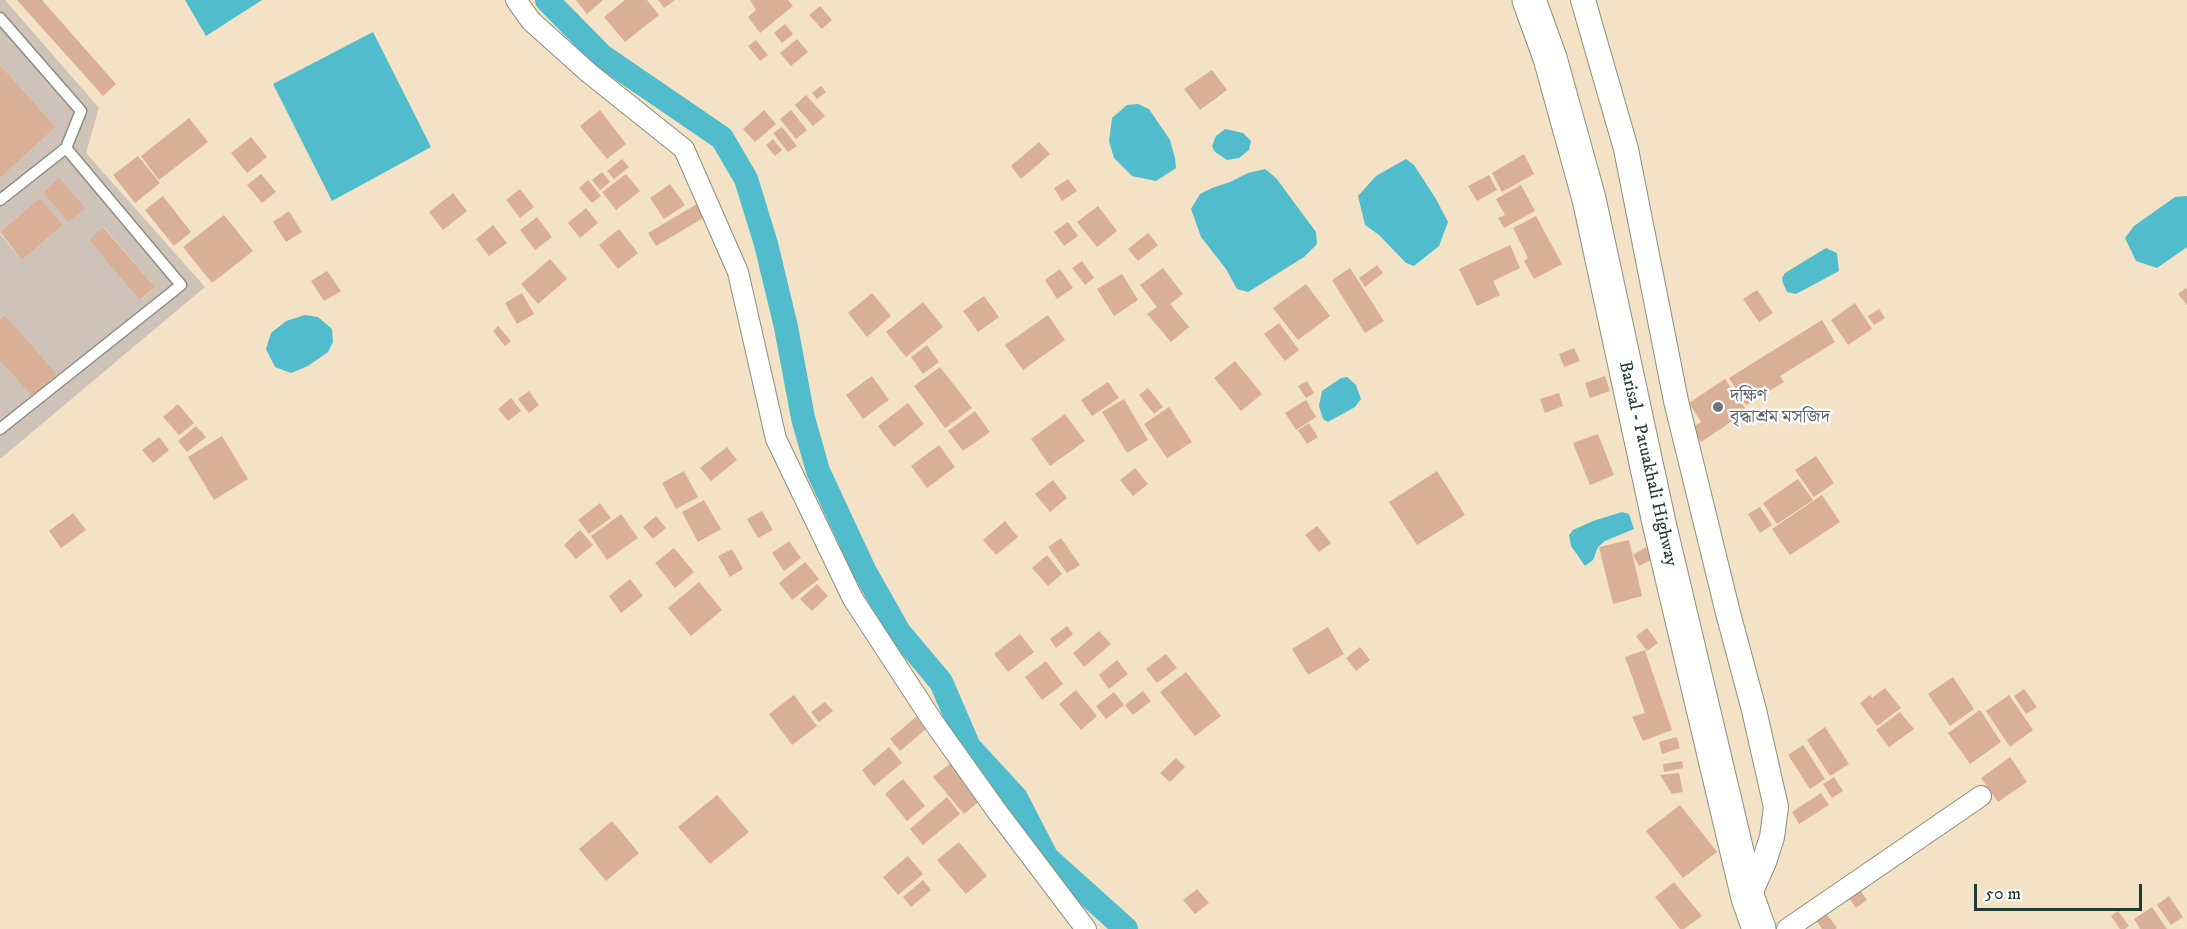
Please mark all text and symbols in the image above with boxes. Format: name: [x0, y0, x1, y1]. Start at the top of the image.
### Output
street label: Barisal - Patuakhali Highway: [1613, 359, 1681, 569]
place label: দক্ষিণ বৃদ্ধাশ্রম মসজিদ: [1730, 386, 1830, 428]
marker: দক্ষিণ বৃদ্ধাশ্রম মসজিদ: [1711, 400, 1725, 414]
scale bar: [1977, 872, 2145, 910]
text: 50 m: [1985, 883, 2021, 905]

